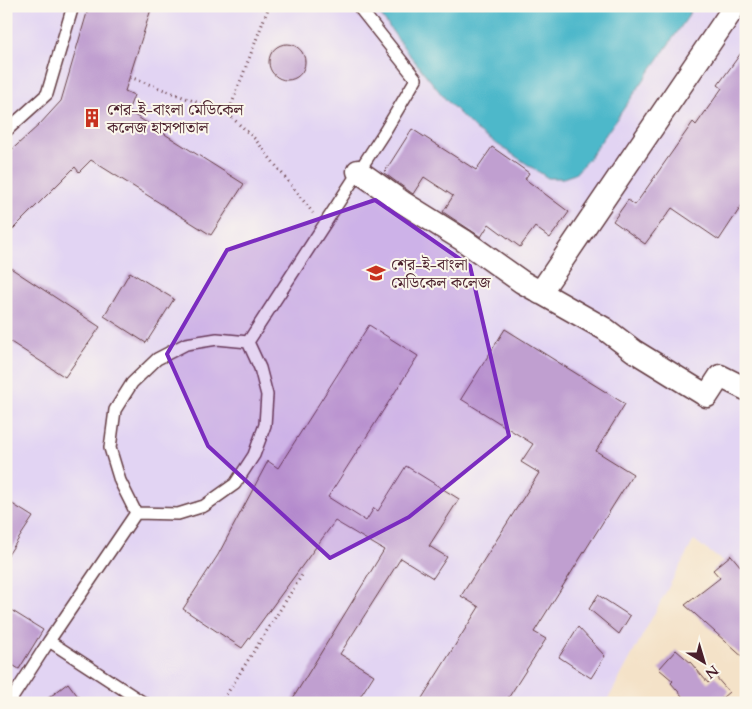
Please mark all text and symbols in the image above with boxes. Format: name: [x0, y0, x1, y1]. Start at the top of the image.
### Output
place label: শের-ই-বাংলা মেডিকেল কলেজ হাসপাতাল: [106, 99, 244, 139]
building icon: শের-ই-বাংলা মেডিকেল কলেজ হাসপাতাল: [81, 107, 103, 129]
place label: শের-ই-বাংলা মেডিকেল কলেজ: [391, 254, 492, 294]
school or university icon: শের-ই-বাংলা মেডিকেল কলেজ: [365, 262, 387, 284]
north arrow: [680, 636, 730, 686]
text: N: [701, 661, 722, 683]

